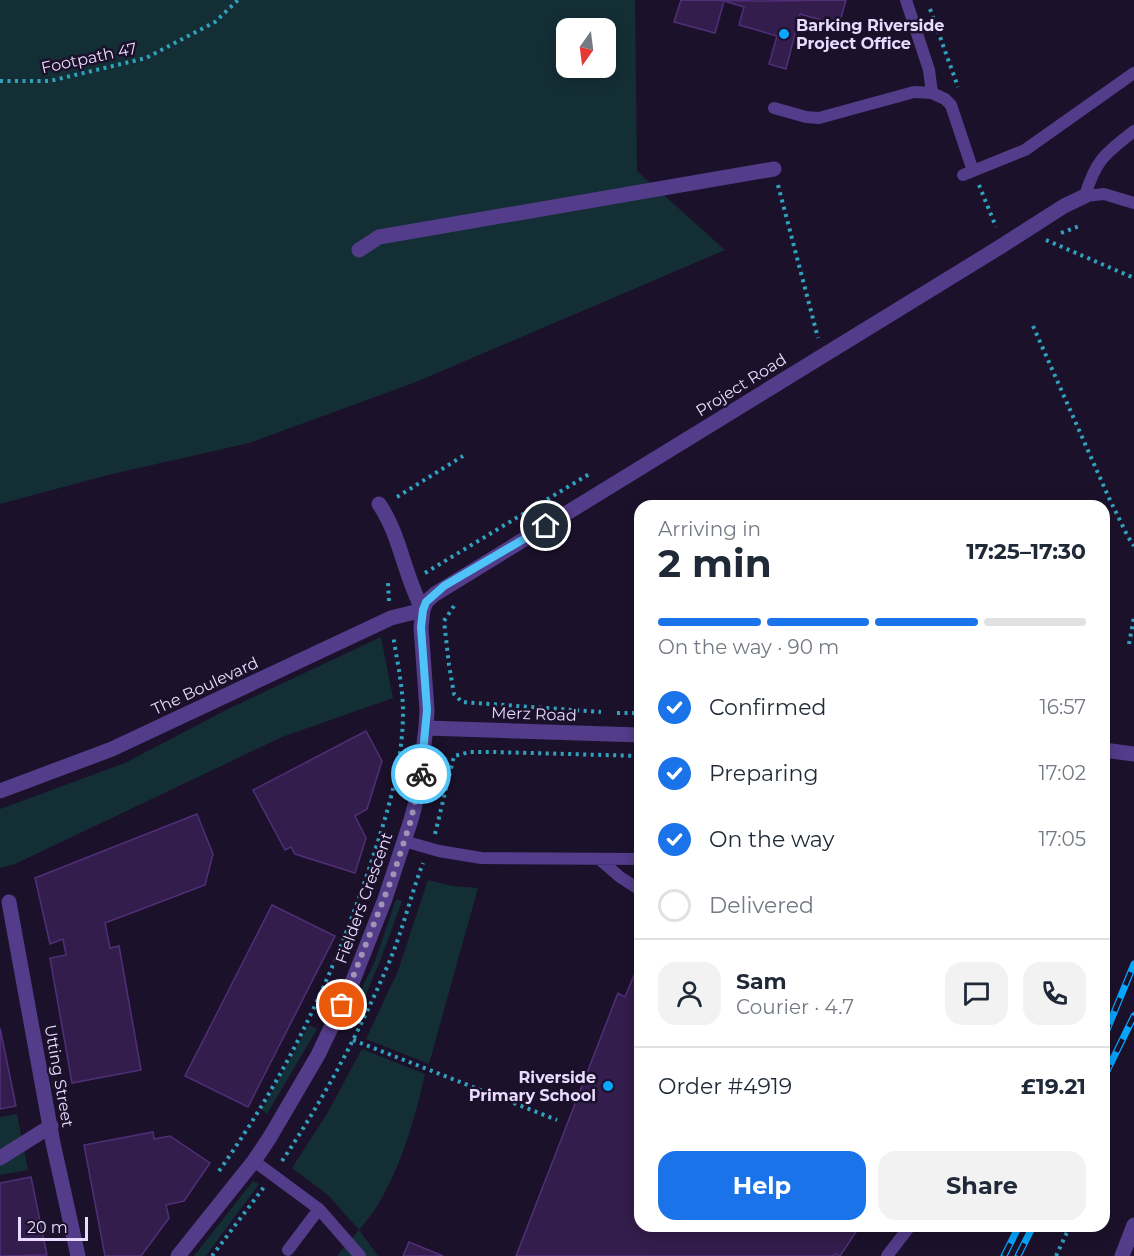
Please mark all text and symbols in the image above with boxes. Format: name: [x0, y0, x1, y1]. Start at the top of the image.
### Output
place label: Barking Riverside Project Office: [796, 16, 944, 53]
north arrow: [556, 18, 616, 78]
map controls: [556, 18, 616, 78]
marker: Barking Riverside Project Office: [777, 27, 791, 41]
street label: Footpath 47: [39, 39, 139, 77]
street label: Project Road: [692, 350, 790, 420]
pin: [520, 500, 571, 551]
icon: home: [529, 509, 562, 542]
text: Arriving in: [658, 517, 761, 541]
text: 17:25–17:30: [966, 538, 1086, 565]
text: 2 min: [658, 539, 772, 587]
text: On the way · 90 m: [658, 635, 839, 659]
street label: The Boulevard: [149, 653, 261, 719]
icon: check: [658, 691, 691, 724]
text: Confirmed: [709, 694, 826, 721]
text: 16:57: [1040, 695, 1086, 719]
street label: Merz Road: [491, 703, 577, 725]
courier: [391, 744, 451, 804]
icon: check: [658, 757, 691, 790]
icon: bike: [405, 758, 438, 791]
text: Preparing: [709, 760, 818, 787]
text: 17:02: [1039, 761, 1086, 785]
icon: check: [658, 823, 691, 856]
text: On the way: [709, 826, 834, 853]
text: 17:05: [1039, 827, 1086, 851]
street label: Fielders Crescent: [331, 829, 397, 966]
text: Delivered: [709, 892, 814, 919]
button: person: [658, 962, 721, 1025]
button: chat: [945, 962, 1008, 1025]
button: phone: [1023, 962, 1086, 1025]
text: Sam: [736, 968, 787, 995]
pin: [316, 979, 367, 1030]
icon: bag: [325, 988, 358, 1021]
text: Courier · 4.7: [736, 995, 854, 1019]
street label: Utting Street: [41, 1023, 77, 1129]
place label: Riverside Primary School: [469, 1068, 596, 1105]
text: Order #4919: [658, 1073, 792, 1100]
text: £19.21: [1021, 1073, 1086, 1100]
marker: Riverside Primary School: [601, 1079, 615, 1093]
button: Help: [658, 1151, 866, 1220]
button: Share: [878, 1151, 1086, 1220]
scale bar: [18, 1214, 88, 1242]
text: 20 m: [27, 1218, 68, 1237]

